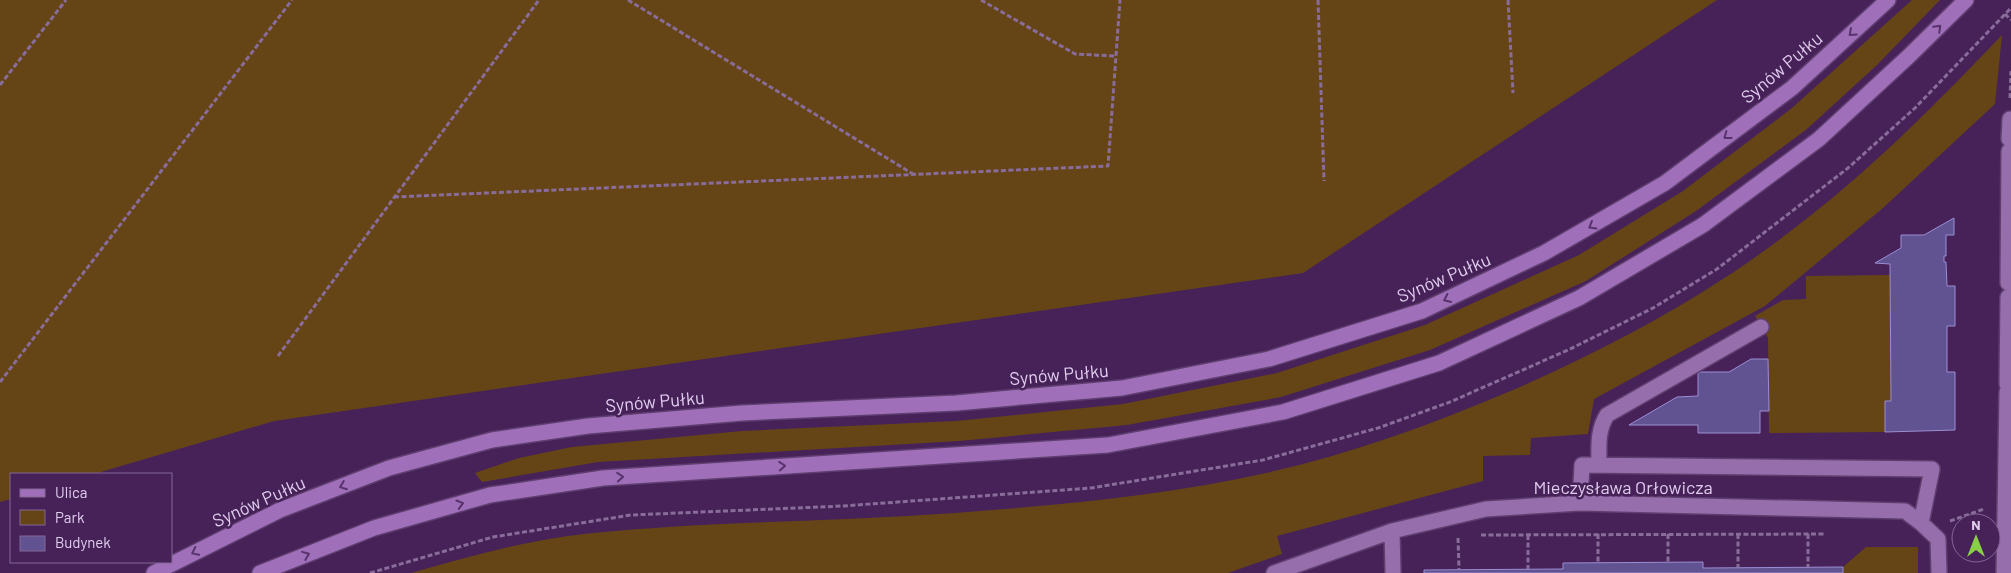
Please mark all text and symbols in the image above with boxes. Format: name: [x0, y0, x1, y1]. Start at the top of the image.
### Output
one-way arrow: [1932, 25, 1941, 34]
street label: Synów Pułku: [1736, 27, 1826, 108]
one-way arrow: [1849, 27, 1858, 36]
one-way arrow: [1724, 131, 1733, 139]
one-way arrow: [1588, 219, 1597, 229]
street label: Synów Pułku: [1394, 248, 1494, 307]
one-way arrow: [1443, 293, 1452, 303]
street label: Synów Pułku: [1008, 359, 1109, 389]
street label: Synów Pułku: [604, 386, 705, 416]
one-way arrow: [778, 461, 786, 472]
street label: Synów Pułku: [209, 471, 308, 531]
one-way arrow: [616, 471, 624, 482]
legend: [10, 473, 172, 563]
street label: Mieczysława Orłowicza: [1533, 476, 1713, 498]
one-way arrow: [339, 480, 348, 490]
text: Ulica: [55, 483, 87, 501]
one-way arrow: [455, 499, 463, 509]
text: Park: [55, 508, 85, 526]
north arrow: [1951, 513, 2001, 563]
text: N: [1971, 516, 1981, 533]
text: Budynek: [55, 533, 111, 551]
one-way arrow: [191, 546, 200, 556]
one-way arrow: [301, 551, 309, 561]

